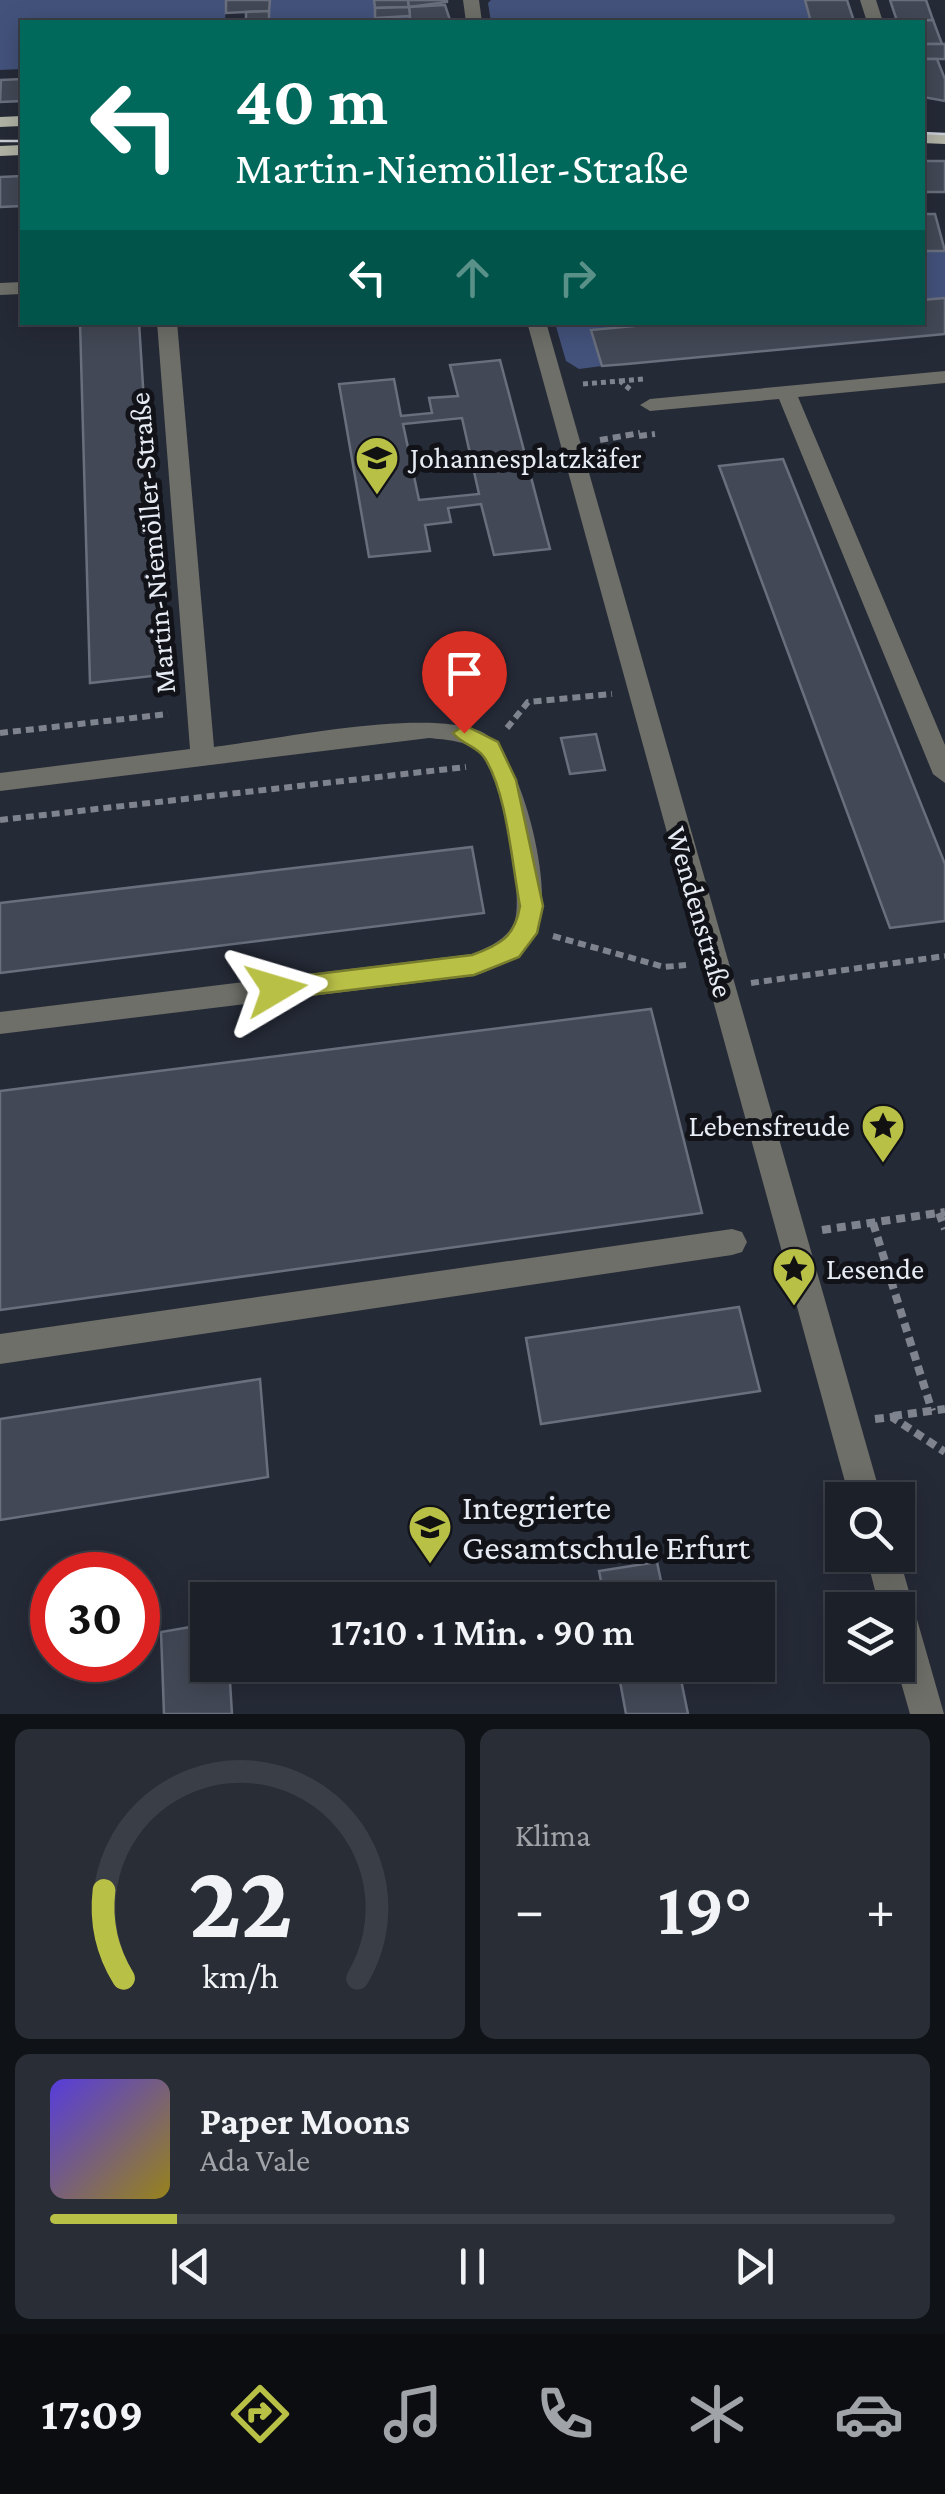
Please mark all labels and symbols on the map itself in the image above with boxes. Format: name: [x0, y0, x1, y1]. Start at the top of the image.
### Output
street label: Martin-Niemöller-Straße: [122, 391, 181, 695]
school or university icon: Johannesplatzkäfer: [354, 435, 400, 496]
place label: Johannesplatzkäfer: [407, 441, 642, 475]
pin: [422, 631, 507, 734]
street label: Wendenstraße: [660, 823, 741, 1001]
position arrow: [224, 937, 328, 1041]
place icon: Lebensfreude: [860, 1103, 906, 1164]
place label: Lebensfreude: [689, 1109, 850, 1142]
place icon: Lesende: [771, 1246, 817, 1307]
place label: Lesende: [826, 1252, 924, 1285]
place label: Integrierte Gesamtschule Erfurt: [462, 1488, 750, 1567]
school or university icon: Integrierte Gesamtschule Erfurt: [407, 1504, 453, 1565]
speed limit sign: 30: [30, 1552, 160, 1682]

